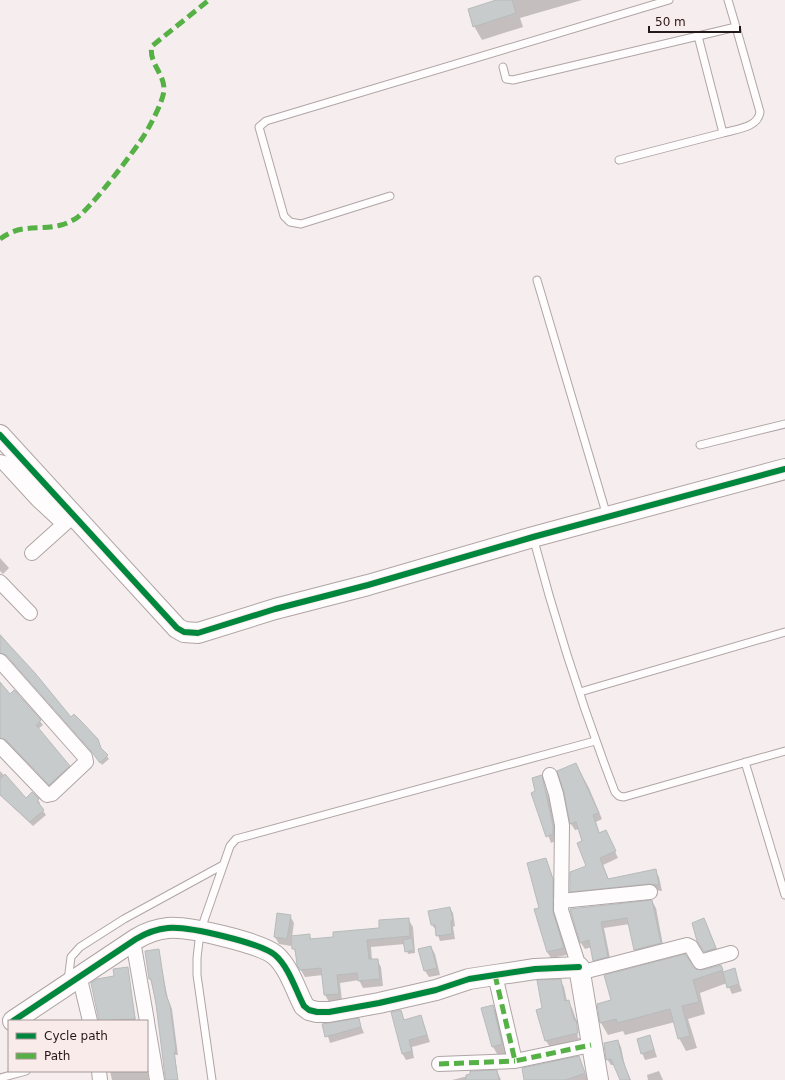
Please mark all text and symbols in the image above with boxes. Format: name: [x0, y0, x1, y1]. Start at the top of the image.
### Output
scale bar: [649, 8, 740, 34]
text: 50 m: [655, 15, 686, 29]
legend: [8, 1020, 148, 1072]
text: Cycle path: [44, 1029, 108, 1043]
text: Path: [44, 1049, 70, 1063]

